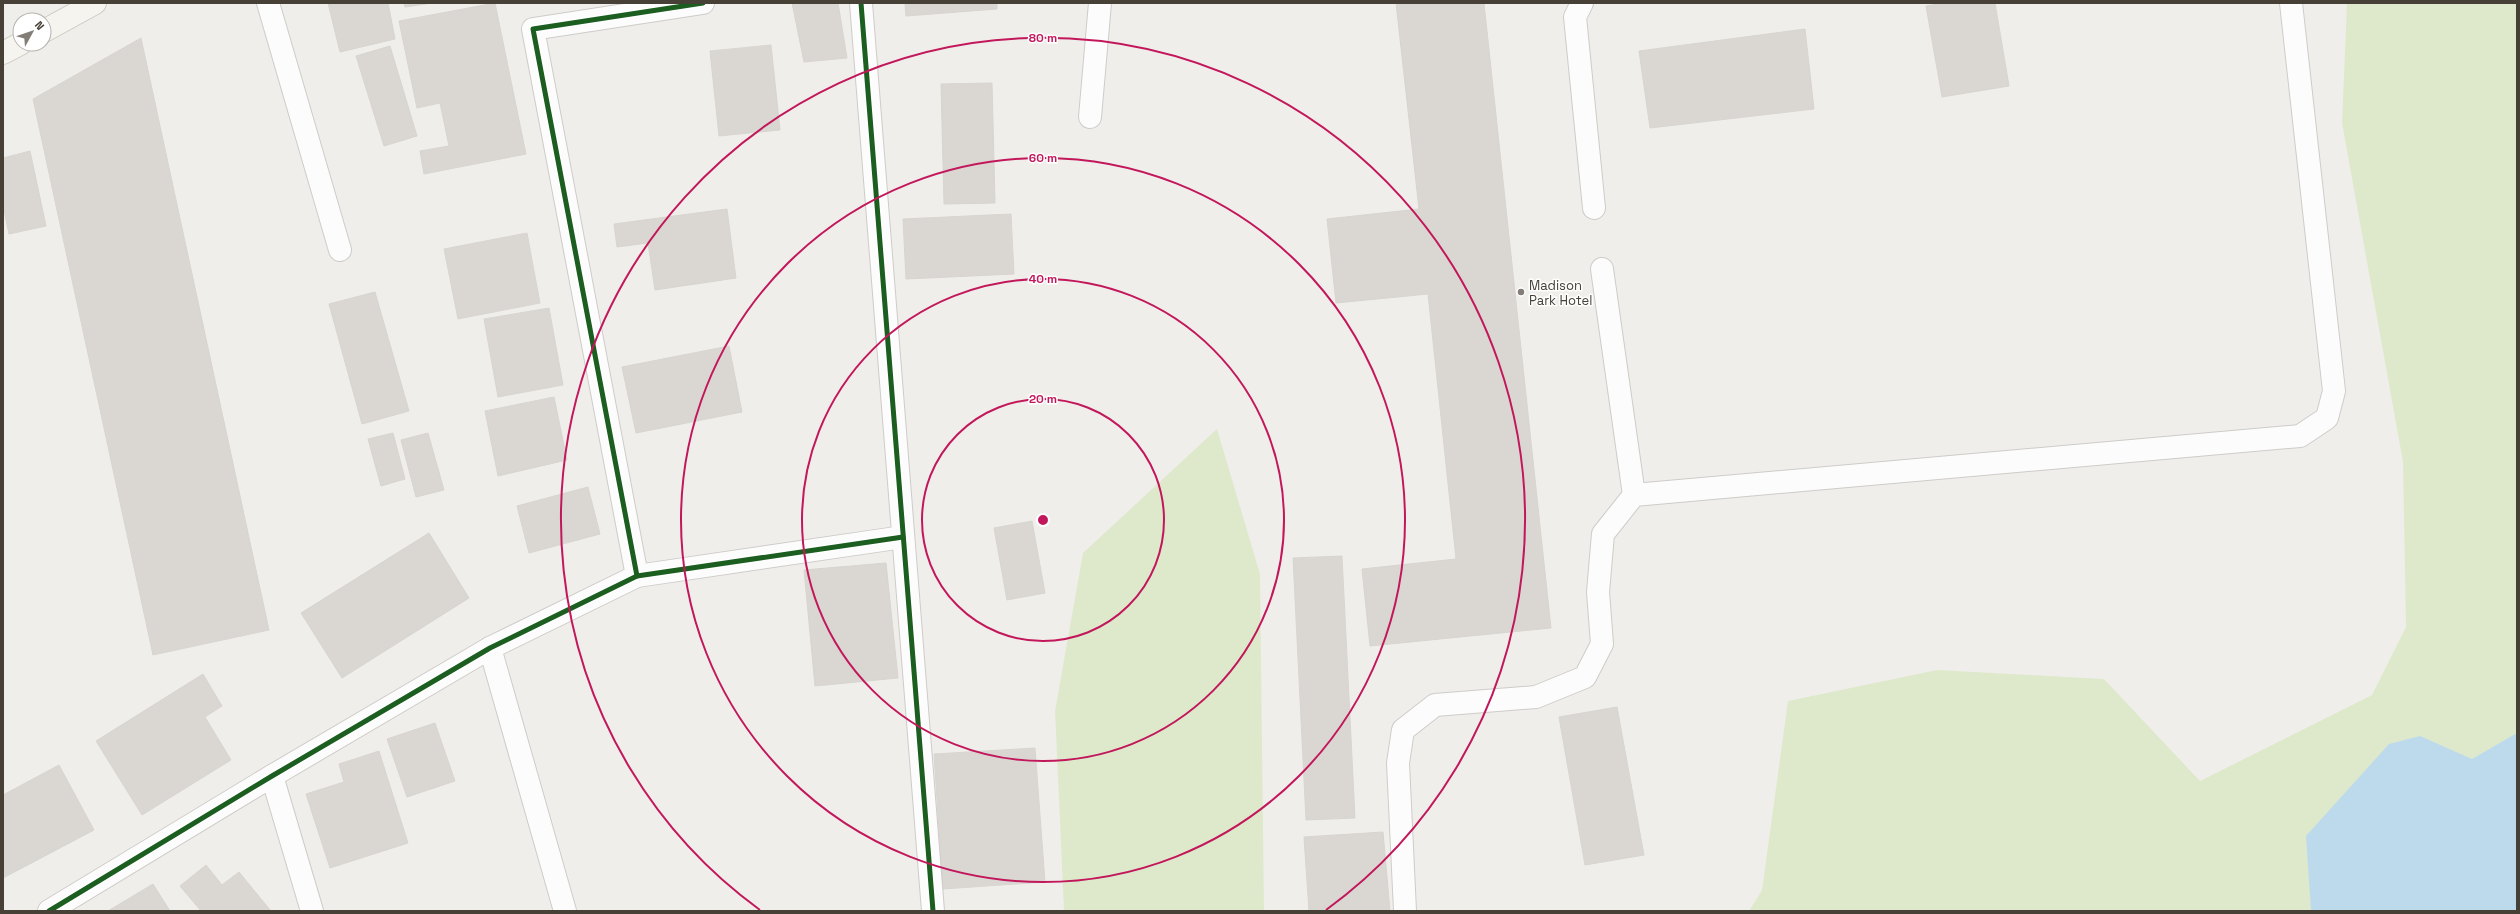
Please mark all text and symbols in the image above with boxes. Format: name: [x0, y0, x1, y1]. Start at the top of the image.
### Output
north arrow: [12, 12, 52, 52]
text: N: [32, 18, 47, 33]
text: 80 m: [1029, 30, 1057, 46]
text: 60 m: [1029, 150, 1057, 166]
text: 40 m: [1029, 271, 1057, 287]
place label: Madison Park Hotel: [1529, 277, 1592, 309]
marker: Madison Park Hotel: [1516, 287, 1526, 297]
text: 20 m: [1029, 391, 1057, 407]
centre of rings: [1036, 513, 1050, 527]

